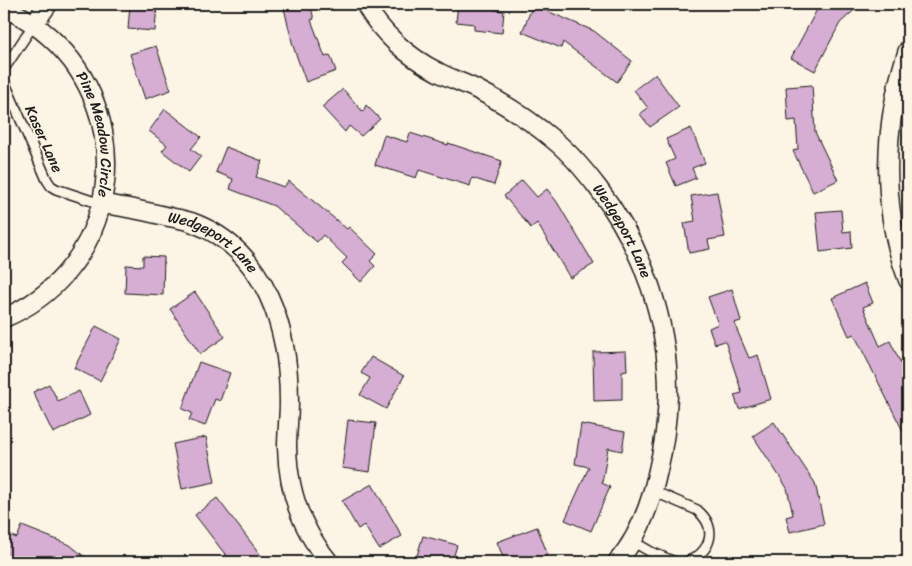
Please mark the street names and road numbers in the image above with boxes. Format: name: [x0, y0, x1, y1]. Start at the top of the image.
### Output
street label: Pine Meadow Circle: [69, 66, 119, 200]
street label: Kaser Lane: [18, 101, 71, 177]
street label: Wedgeport Lane: [586, 178, 659, 282]
street label: Wedgeport Lane: [166, 204, 265, 279]

